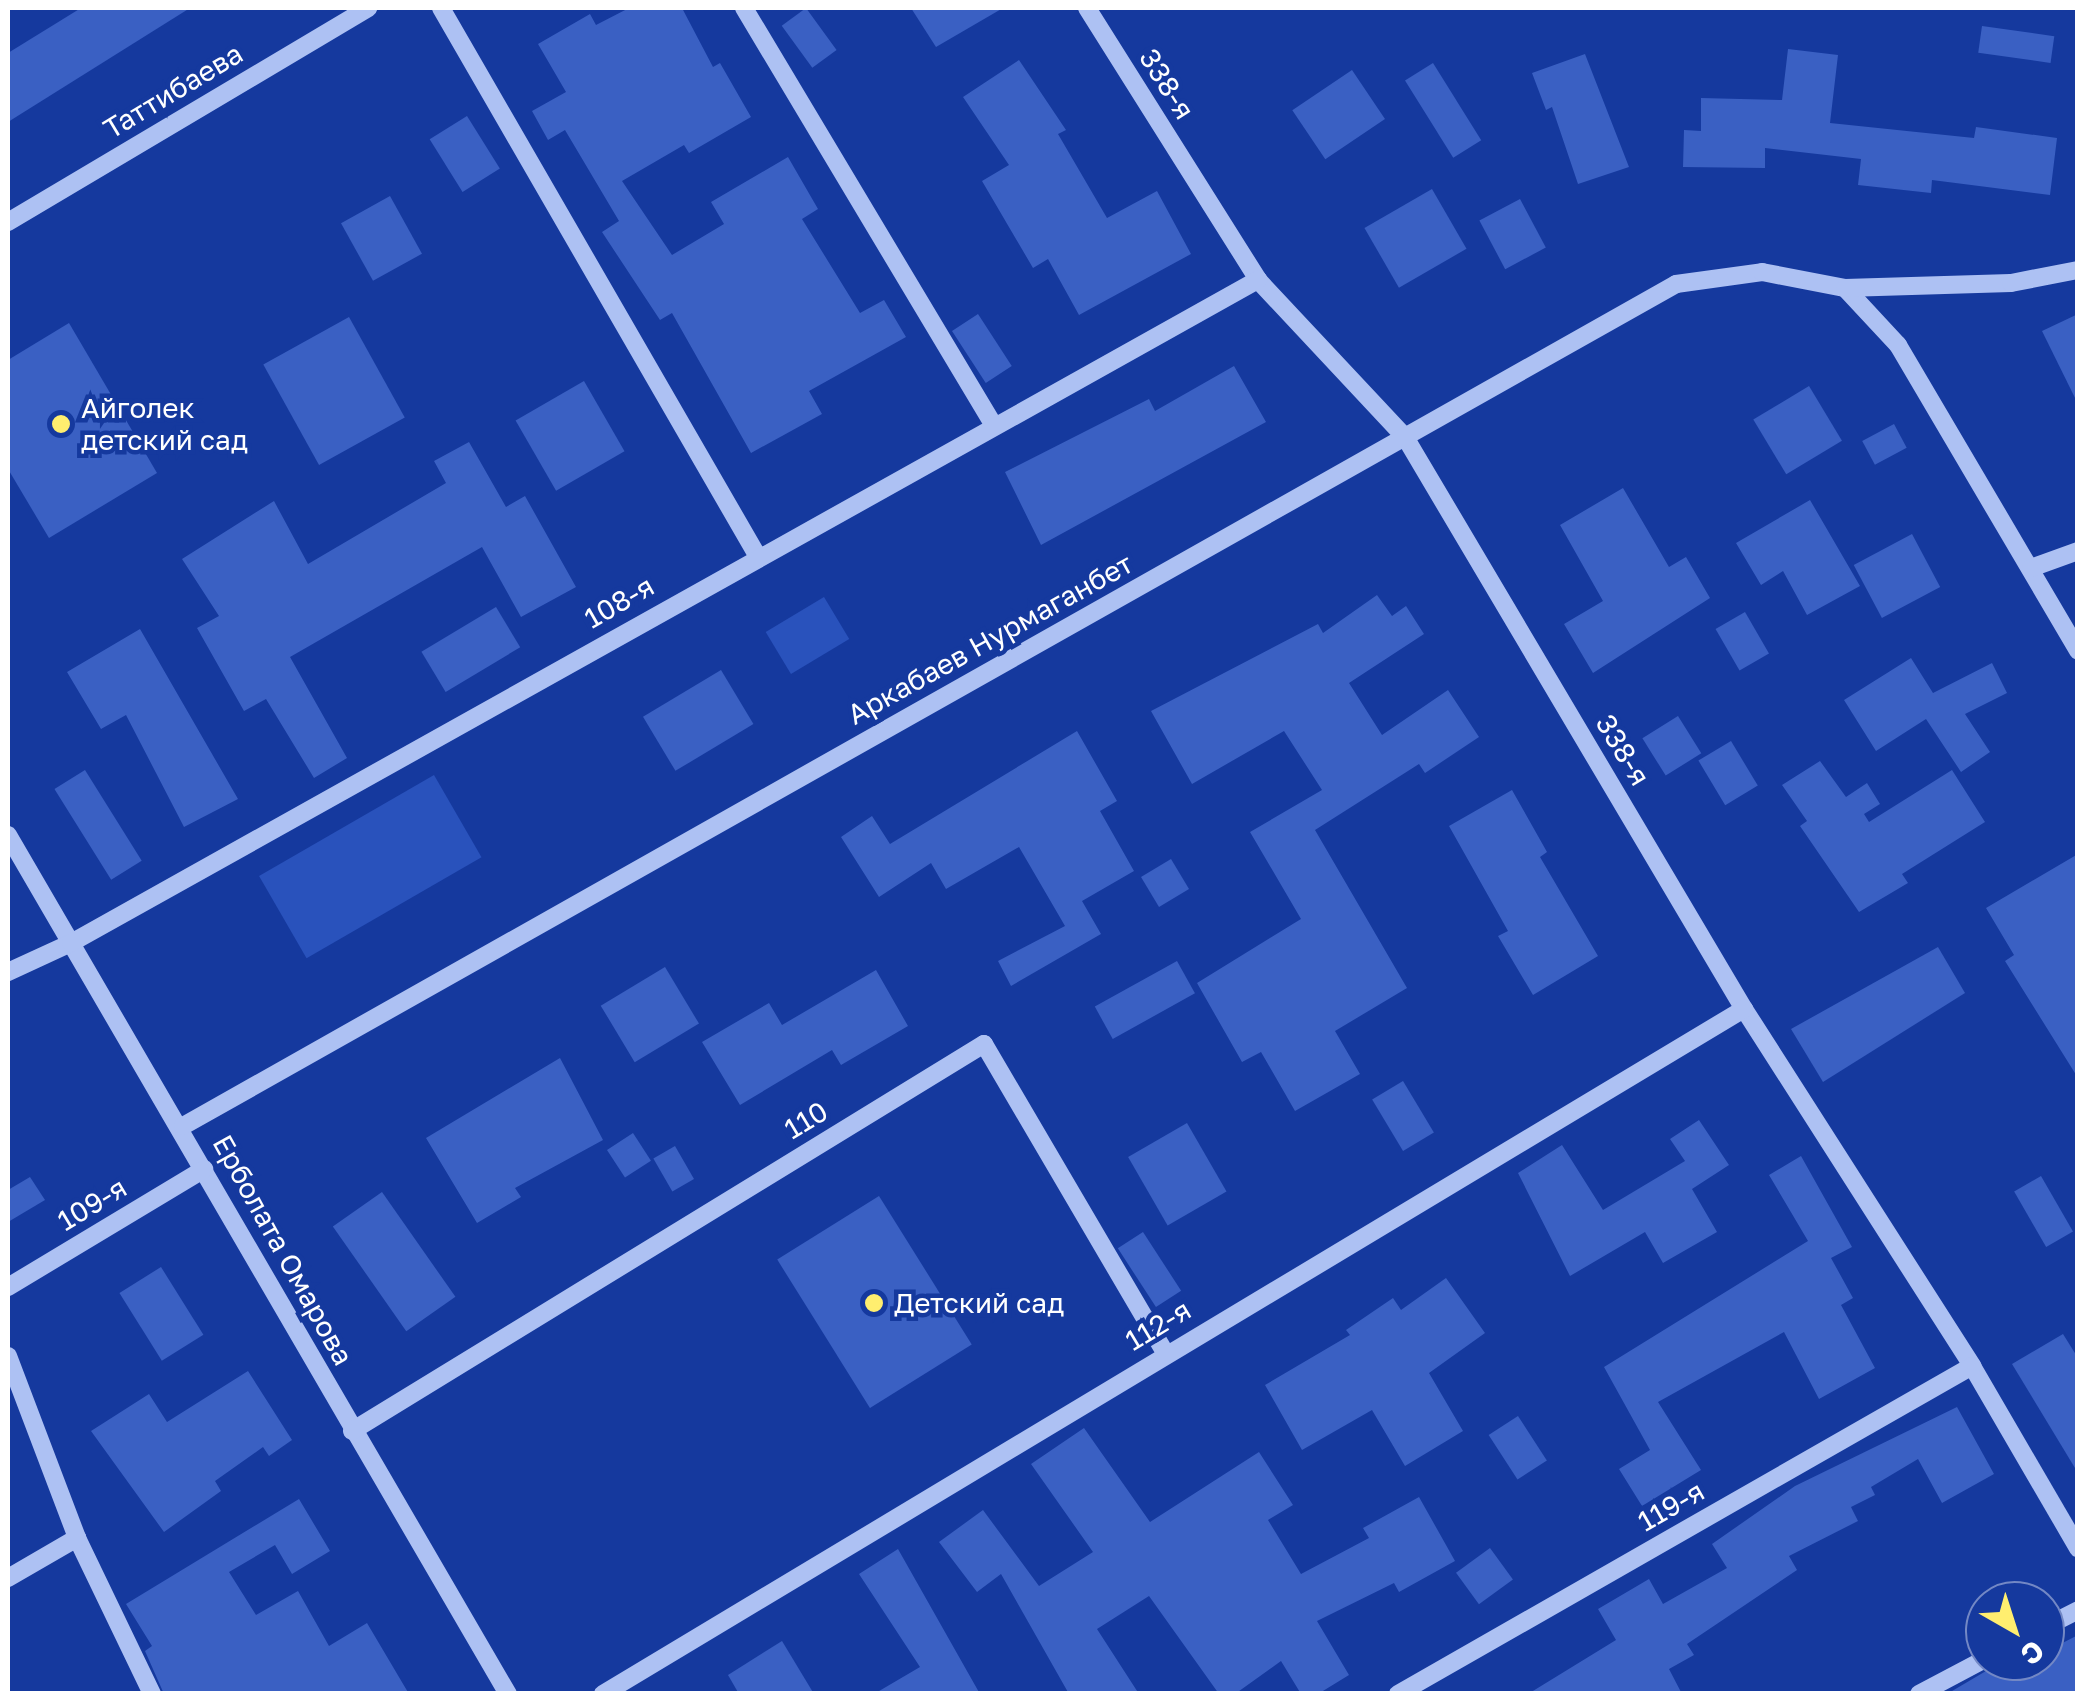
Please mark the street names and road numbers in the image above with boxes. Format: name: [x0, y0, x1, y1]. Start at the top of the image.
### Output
street label: Таттибаева: [97, 36, 249, 146]
street label: 338-я: [1132, 43, 1202, 125]
street label: Аркабаев Нурмаганбет: [842, 547, 1138, 731]
street label: 108-я: [578, 569, 660, 635]
street label: 338-я: [1589, 709, 1657, 791]
street label: 110: [778, 1094, 834, 1146]
street label: Ерболата Омарова: [206, 1129, 360, 1371]
street label: 109-я: [51, 1170, 133, 1238]
street label: 112-я: [1119, 1293, 1197, 1357]
street label: 119-я: [1632, 1474, 1710, 1538]

